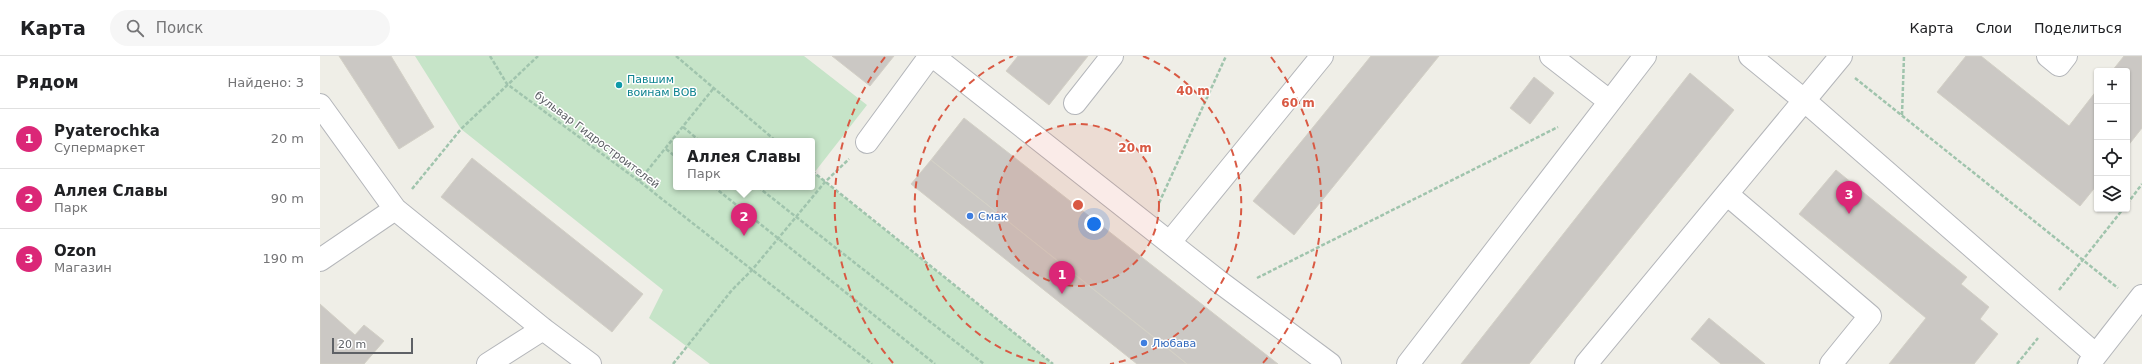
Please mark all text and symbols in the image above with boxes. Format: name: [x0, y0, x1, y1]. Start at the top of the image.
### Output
search box: [110, 10, 390, 46]
text: Карта: [20, 17, 86, 39]
icon: search: [124, 17, 146, 39]
text: Поиск: [156, 19, 203, 37]
text: Карта: [1910, 20, 1954, 36]
text: Слои: [1976, 20, 2012, 36]
text: Поделиться: [2034, 20, 2122, 36]
map controls: [2094, 68, 2130, 212]
button: +: [2094, 68, 2130, 104]
text: Рядом: [16, 72, 79, 92]
place label: Павшим воинам ВОВ: [627, 73, 697, 99]
text: Найдено: 3: [228, 75, 304, 90]
marker: Павшим воинам ВОВ: [614, 80, 624, 90]
text: 40 m: [1176, 84, 1210, 98]
street label: бульвар Гидростроителей: [532, 89, 662, 191]
text: 60 m: [1281, 96, 1315, 110]
button: −: [2094, 104, 2130, 140]
text: Pyaterochka: [54, 122, 160, 140]
text: 1: [24, 131, 34, 146]
text: 20 m: [271, 131, 304, 146]
popup: [673, 138, 815, 190]
text: Супермаркет: [54, 140, 145, 155]
button: locate: [2094, 140, 2130, 176]
text: 20 m: [1118, 141, 1152, 155]
text: Аллея Славы: [687, 148, 801, 166]
text: Парк: [687, 166, 721, 181]
button: layers: [2094, 176, 2130, 212]
pin: 3: [1836, 181, 1862, 214]
text: Аллея Славы: [54, 182, 168, 200]
text: 2: [24, 191, 34, 206]
text: 90 m: [271, 191, 304, 206]
centre of rings: [1071, 198, 1085, 212]
text: Парк: [54, 200, 88, 215]
pin: 2: [731, 203, 757, 236]
place label: Смак: [978, 210, 1008, 223]
marker: Смак: [965, 211, 975, 221]
your location: [1084, 214, 1104, 234]
text: Ozon: [54, 242, 96, 260]
text: 3: [24, 251, 34, 266]
text: 190 m: [262, 251, 304, 266]
text: Магазин: [54, 260, 112, 275]
pin: 1: [1049, 261, 1075, 294]
scale bar: [332, 336, 413, 355]
place label: Любава: [1152, 337, 1196, 350]
text: 20 m: [338, 338, 366, 351]
marker: Любава: [1139, 338, 1149, 348]

